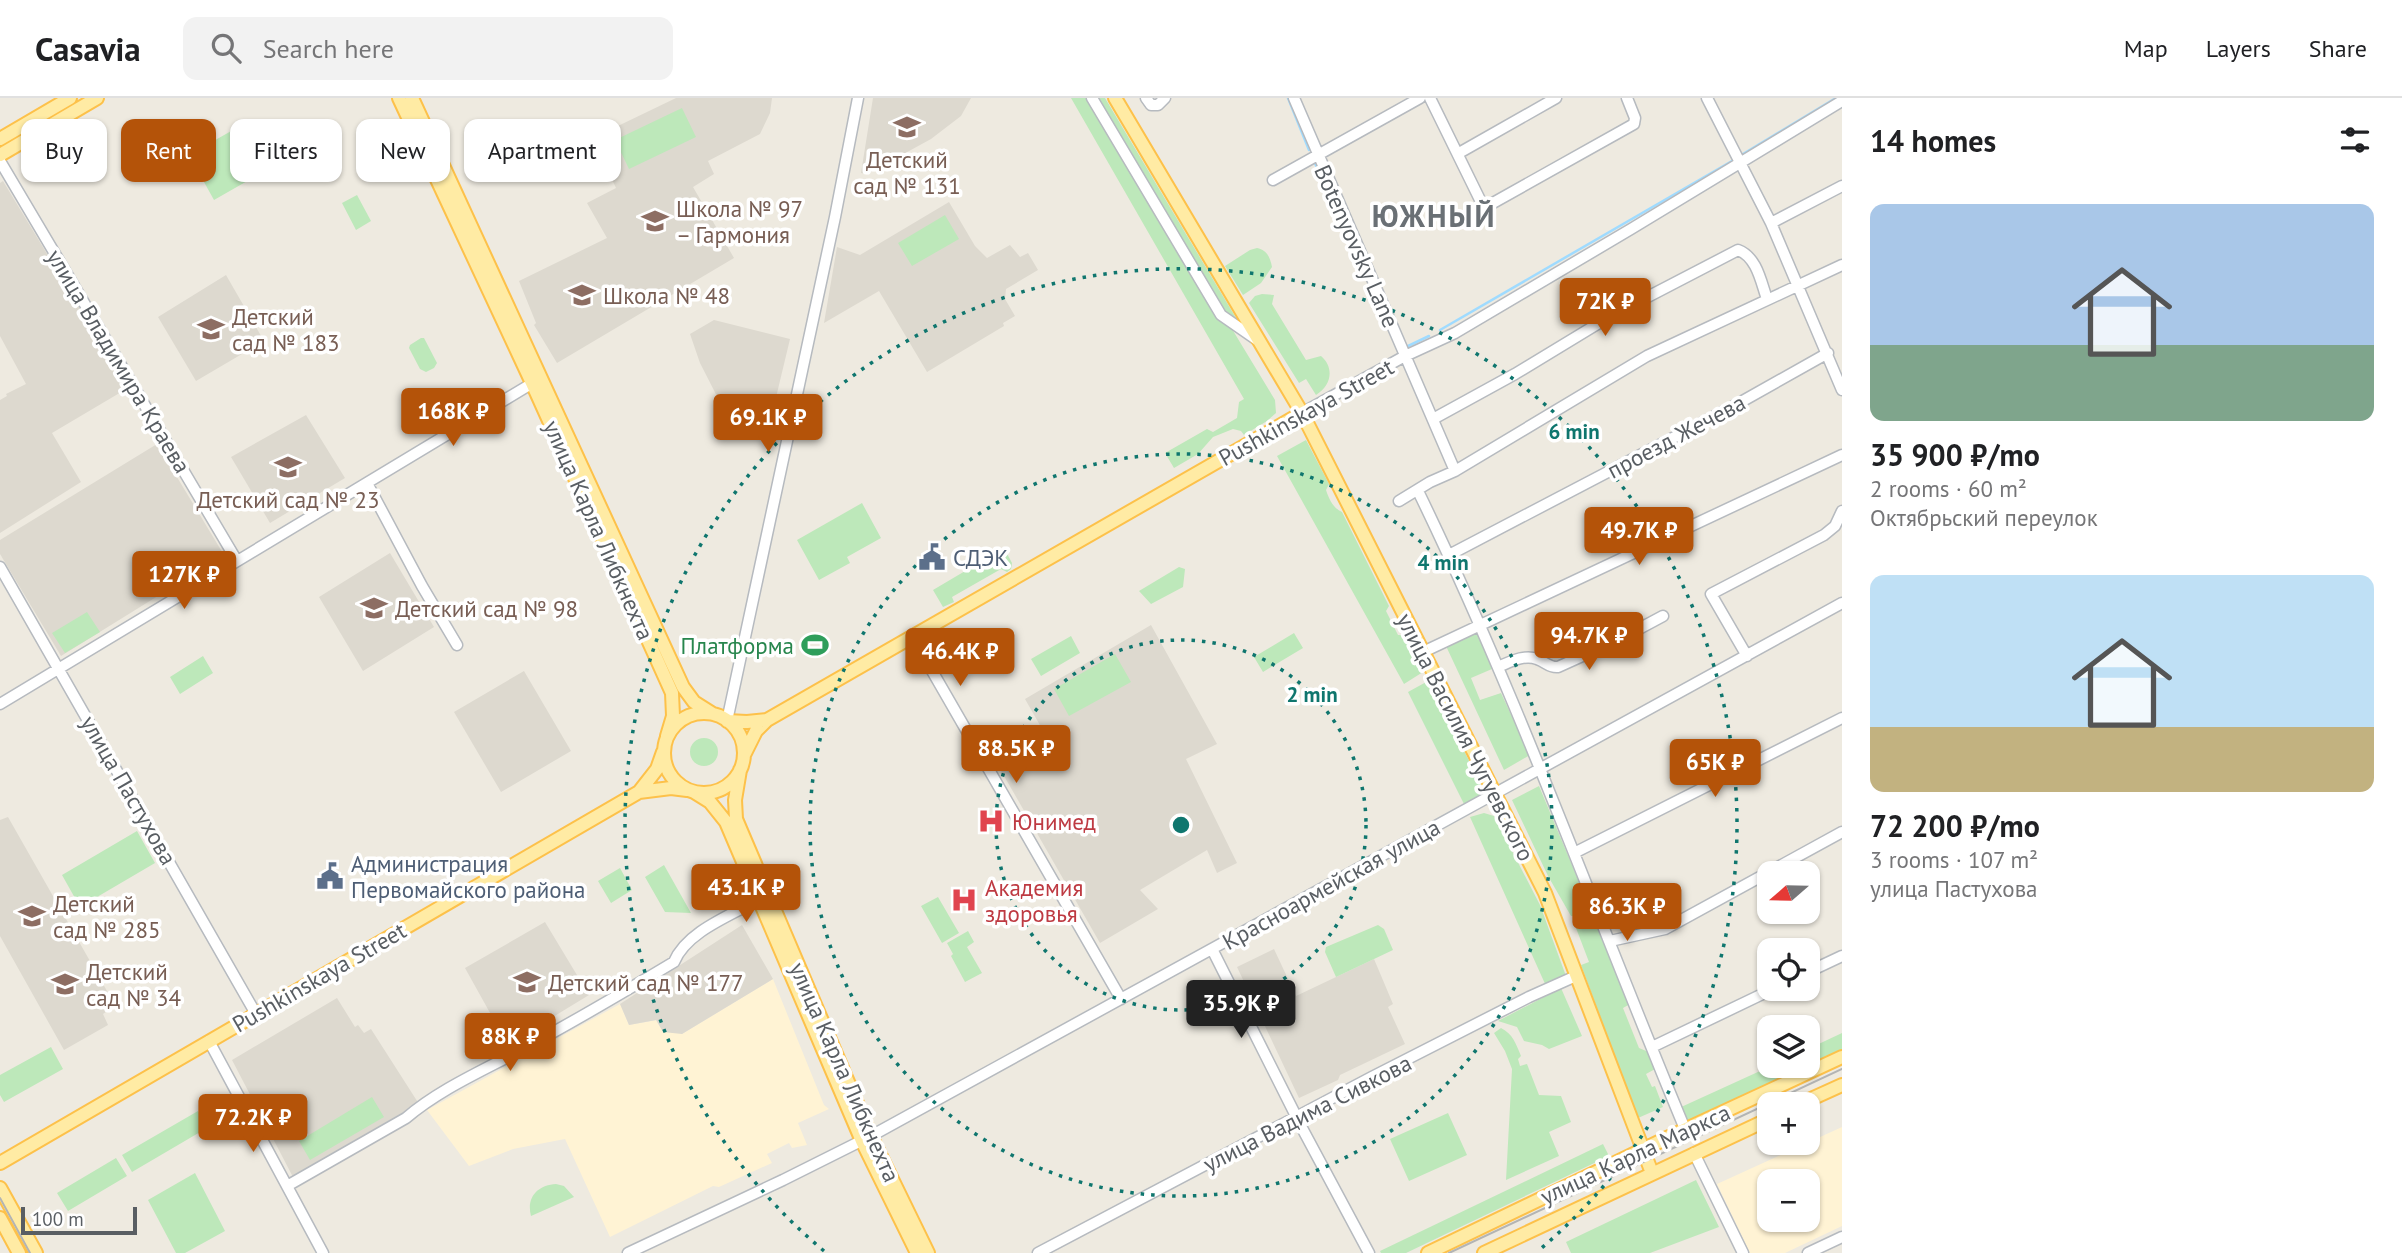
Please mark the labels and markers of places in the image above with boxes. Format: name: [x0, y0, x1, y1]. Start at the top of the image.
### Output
school or university icon: Детский сад № 131: [892, 112, 922, 142]
place label: Детский сад № 131: [853, 145, 961, 200]
place label: Школа № 97 – Гармония: [676, 194, 803, 249]
school or university icon: Школа № 97 – Гармония: [640, 206, 670, 236]
pin: 72K ₽: [1556, 278, 1654, 338]
school or university icon: Школа № 48: [567, 280, 597, 310]
place label: Школа № 48: [603, 281, 730, 310]
place label: Детский сад № 183: [232, 302, 340, 357]
school or university icon: Детский сад № 183: [196, 314, 226, 344]
pin: 168K ₽: [396, 388, 510, 448]
pin: 69.1K ₽: [703, 394, 833, 454]
school or university icon: Детский сад № 23: [273, 452, 303, 482]
place label: Детский сад № 23: [196, 485, 380, 514]
pin: 49.7K ₽: [1574, 508, 1704, 567]
public building icon: СДЭК: [917, 542, 947, 572]
place label: СДЭК: [953, 543, 1008, 572]
pin: 127K ₽: [127, 552, 241, 611]
school or university icon: Детский сад № 98: [359, 593, 389, 623]
place label: Детский сад № 98: [395, 594, 578, 623]
pin: 94.7K ₽: [1524, 612, 1654, 672]
pin: 46.4K ₽: [895, 628, 1025, 688]
sports icon: Платформа: [800, 630, 830, 660]
place label: Платформа: [680, 631, 794, 660]
pin: 88.5K ₽: [951, 726, 1081, 785]
pin: 65K ₽: [1666, 740, 1764, 799]
hospital icon: Юнимед: [976, 806, 1006, 836]
place label: Юнимед: [1012, 807, 1096, 836]
centre of rings: [1169, 813, 1193, 837]
place label: Администрация Первомайского района: [351, 849, 586, 904]
public building icon: Администрация Первомайского района: [315, 861, 345, 891]
pin: 43.1K ₽: [681, 864, 811, 924]
place label: Академия здоровья: [985, 873, 1083, 928]
pin: 86.3K ₽: [1562, 884, 1692, 943]
hospital icon: Академия здоровья: [949, 885, 979, 915]
place label: Детский сад № 285: [53, 889, 161, 944]
school or university icon: Детский сад № 285: [17, 901, 47, 931]
place label: Детский сад № 34: [86, 957, 182, 1012]
school or university icon: Детский сад № 177: [512, 967, 542, 997]
place label: Детский сад № 177: [548, 968, 744, 997]
school or university icon: Детский сад № 34: [50, 969, 80, 999]
pin: 35.9K ₽: [1176, 981, 1306, 1040]
pin: 88K ₽: [461, 1014, 559, 1073]
pin: 72.2K ₽: [188, 1094, 318, 1154]

